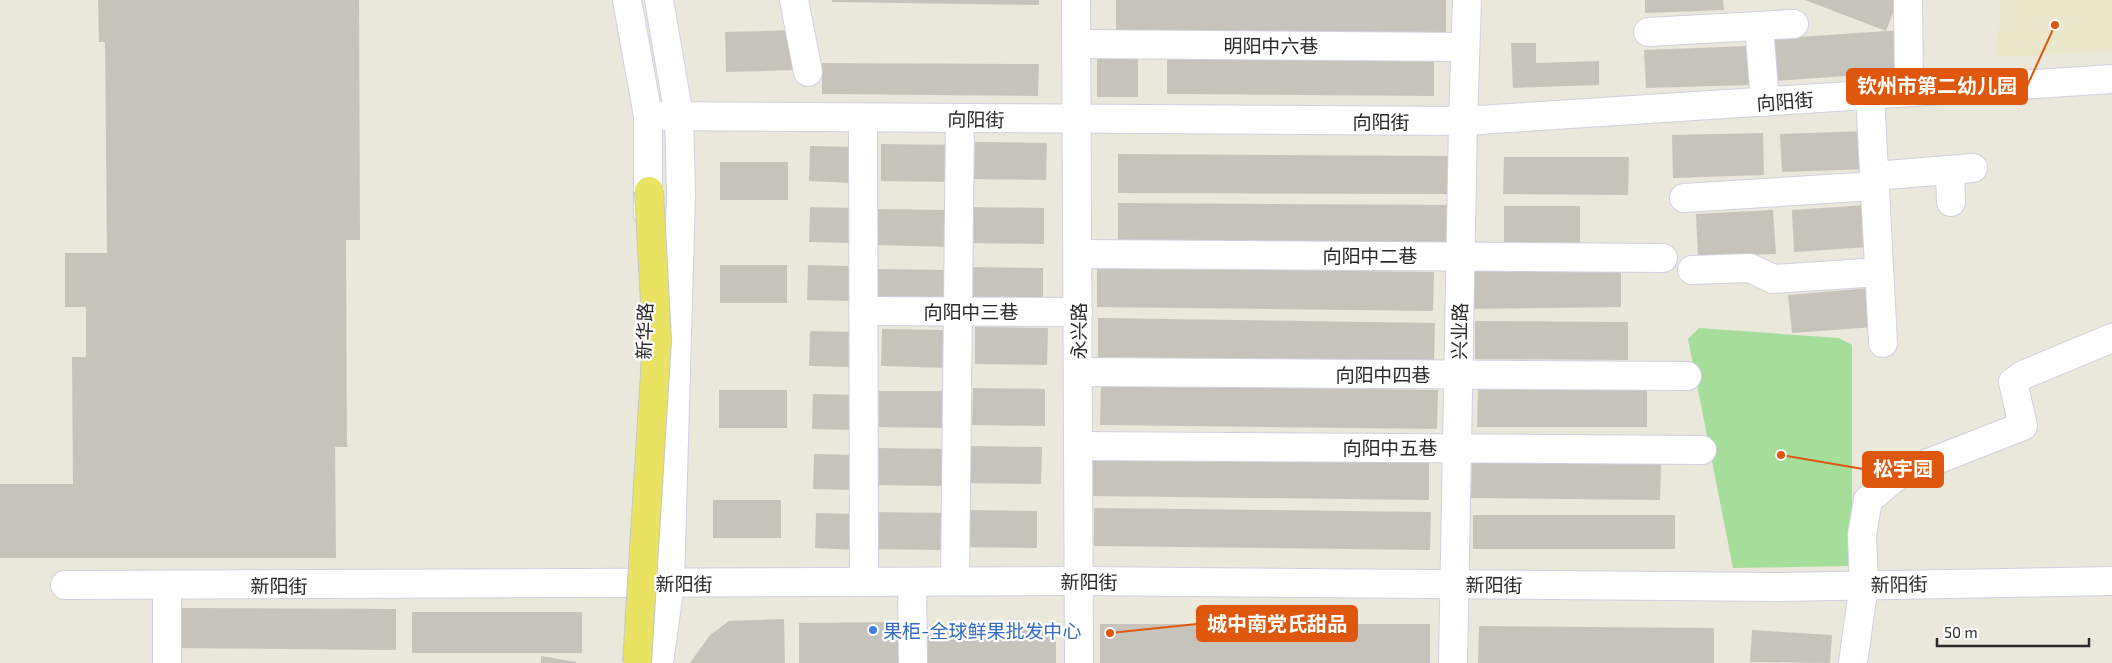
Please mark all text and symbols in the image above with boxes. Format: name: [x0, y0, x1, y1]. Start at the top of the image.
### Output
street label: 明阳中六巷: [1223, 34, 1319, 57]
callout: 钦州市第二幼儿园: [1847, 69, 2027, 104]
text: 钦州市第二幼儿园: [1857, 73, 2017, 97]
street label: 向阳街: [1756, 88, 1814, 114]
street label: 向阳街: [947, 107, 1005, 131]
street label: 向阳街: [1352, 110, 1410, 133]
street label: 向阳中二巷: [1322, 244, 1418, 267]
street label: 向阳中三巷: [923, 300, 1019, 323]
street label: 新华路: [632, 302, 656, 360]
street label: 永兴路: [1067, 302, 1090, 360]
street label: 兴业路: [1447, 302, 1471, 360]
street label: 向阳中四巷: [1335, 363, 1431, 386]
street label: 向阳中五巷: [1342, 436, 1438, 459]
callout: 松宇园: [1863, 452, 1943, 487]
text: 松宇园: [1873, 456, 1933, 480]
street label: 新阳街: [1060, 570, 1118, 593]
street label: 新阳街: [655, 572, 713, 595]
street label: 新阳街: [1870, 572, 1928, 596]
street label: 新阳街: [1465, 573, 1523, 596]
street label: 新阳街: [250, 574, 308, 597]
callout: 城中南党氏甜品: [1197, 606, 1357, 641]
text: 城中南党氏甜品: [1207, 611, 1347, 635]
scale bar: [1937, 616, 2090, 648]
place label: 果柜-全球鲜果批发中心: [883, 619, 1082, 642]
text: 50 m: [1944, 623, 1978, 641]
marker: 果柜-全球鲜果批发中心: [867, 624, 879, 636]

